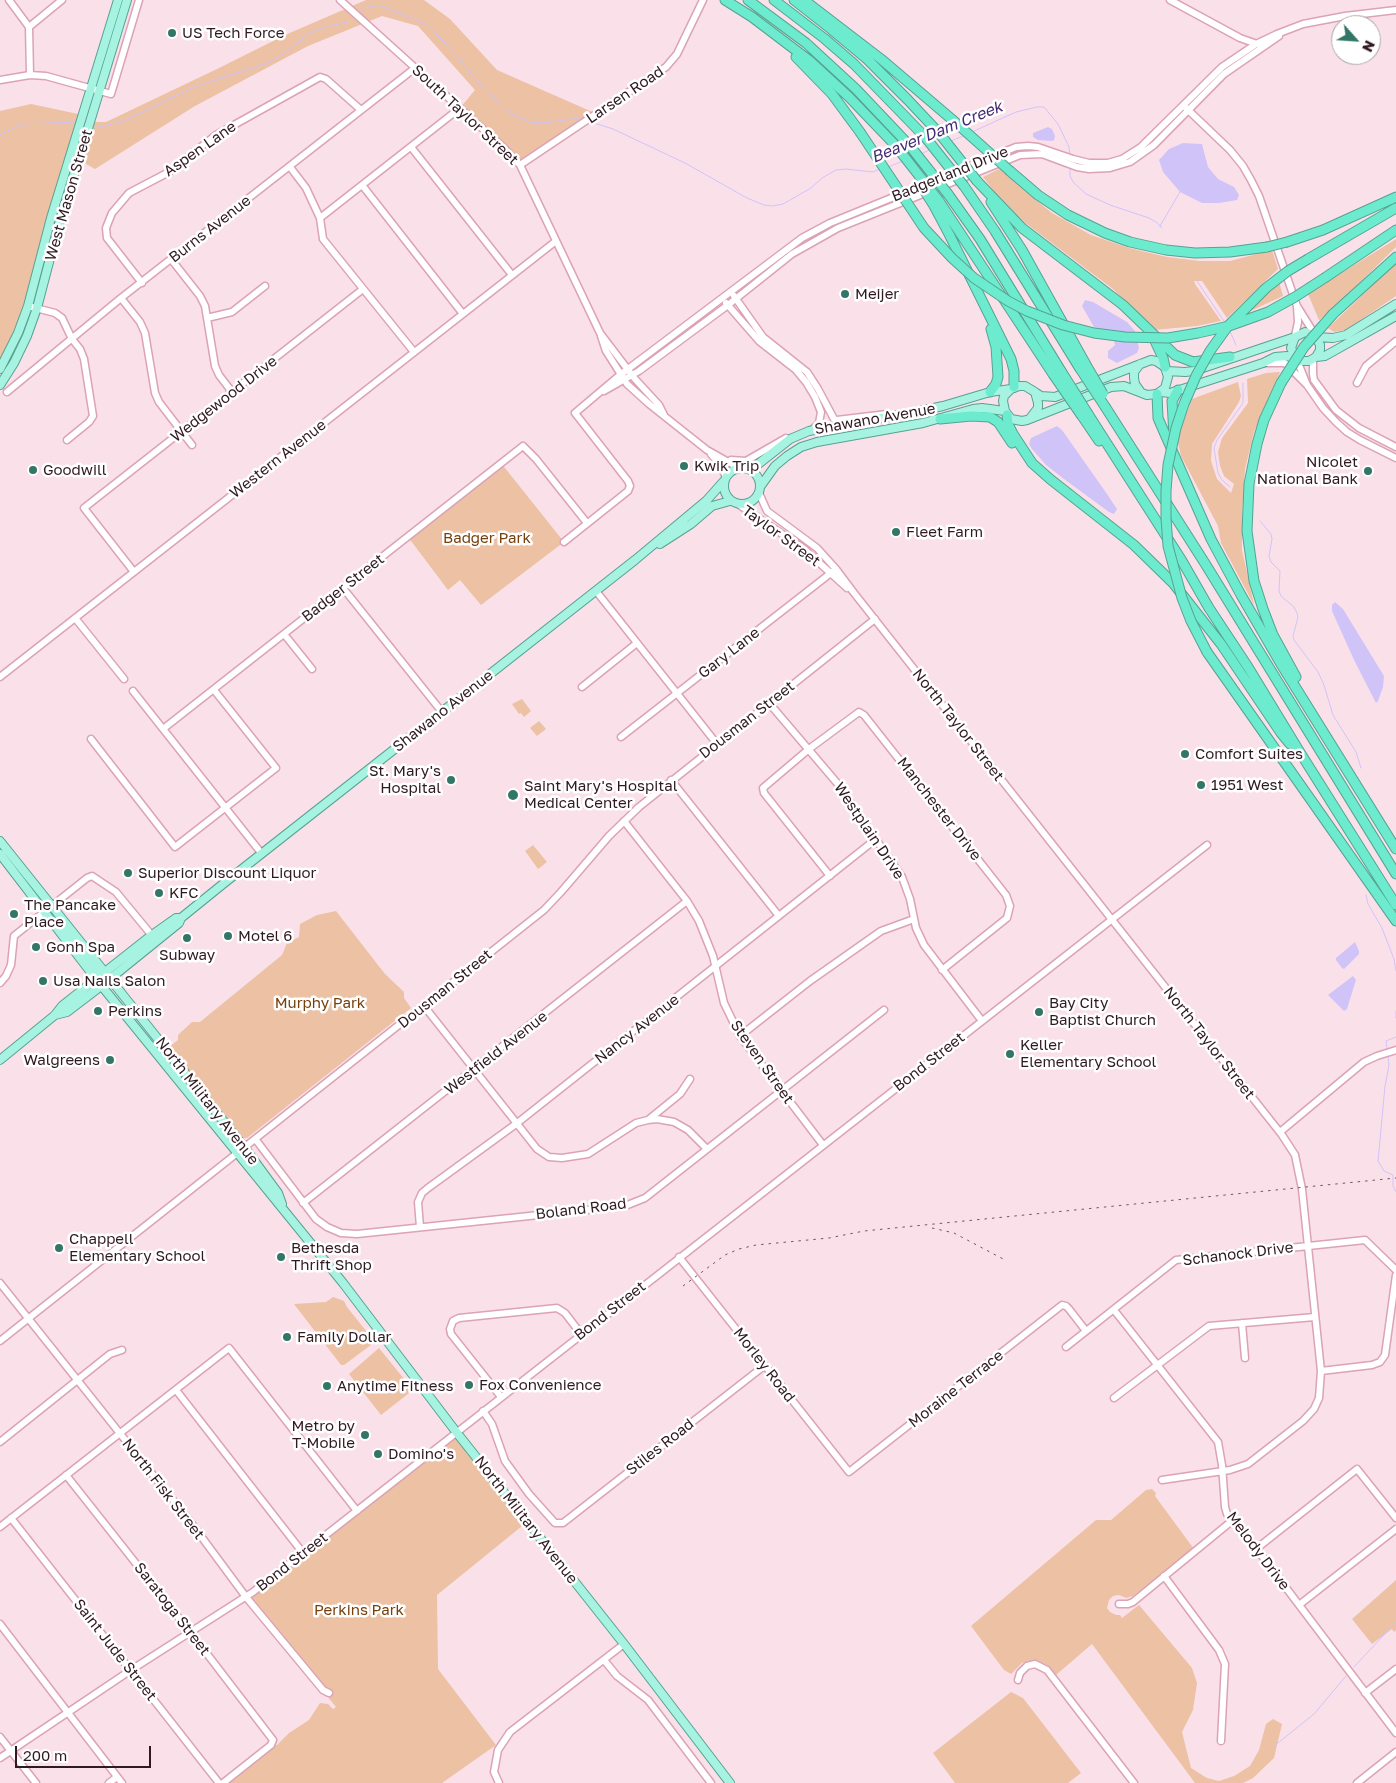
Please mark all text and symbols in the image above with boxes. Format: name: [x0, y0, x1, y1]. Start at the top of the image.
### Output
north arrow: [1331, 15, 1381, 65]
place label: US Tech Force: [182, 24, 284, 42]
marker: US Tech Force: [166, 27, 178, 39]
text: N: [1359, 38, 1379, 55]
street label: South Taylor Street: [408, 61, 522, 169]
street label: Larsen Road: [583, 63, 667, 127]
water label: Beaver Dam Creek: [869, 97, 1005, 167]
street label: Aspen Lane: [160, 118, 240, 180]
street label: West Mason Street: [42, 127, 96, 263]
street label: Badgerland Drive: [889, 142, 1011, 206]
street label: Burns Avenue: [166, 191, 254, 267]
place label: Meijer: [855, 285, 899, 303]
marker: Meijer: [839, 288, 851, 300]
street label: Wedgewood Drive: [167, 352, 281, 446]
street label: Shawano Avenue: [813, 400, 937, 438]
street label: Western Avenue: [226, 416, 330, 502]
place label: Nicolet National Bank: [1257, 453, 1358, 488]
place label: Kwik Trip: [694, 457, 759, 475]
marker: Kwik Trip: [678, 460, 690, 472]
place label: Goodwill: [43, 461, 107, 479]
marker: Goodwill: [27, 464, 39, 476]
marker: Nicolet National Bank: [1362, 465, 1374, 477]
street label: Taylor Street: [738, 502, 824, 570]
place label: Fleet Farm: [906, 523, 983, 541]
marker: Fleet Farm: [890, 526, 902, 538]
park label: Badger Park: [443, 529, 531, 547]
street label: Badger Street: [298, 550, 388, 626]
street label: Gary Lane: [695, 624, 763, 682]
street label: North Taylor Street: [909, 665, 1007, 785]
street label: Shawano Avenue: [389, 666, 497, 756]
street label: Dousman Street: [696, 677, 798, 763]
place label: Comfort Suites: [1195, 745, 1303, 763]
marker: Comfort Suites: [1179, 748, 1191, 760]
street label: Manchester Drive: [893, 754, 985, 864]
place label: St. Mary's Hospital: [369, 762, 441, 797]
marker: St. Mary's Hospital: [445, 774, 457, 786]
place label: 1951 West: [1211, 776, 1284, 794]
place label: Saint Mary's Hospital Medical Center: [524, 777, 677, 812]
street label: Westplain Drive: [830, 779, 908, 883]
marker: 1951 West: [1195, 779, 1207, 791]
marker: Saint Mary's Hospital Medical Center: [506, 788, 520, 802]
place label: Superior Discount Liquor: [138, 864, 316, 882]
marker: Superior Discount Liquor: [122, 867, 134, 879]
place label: KFC: [169, 884, 198, 902]
marker: KFC: [153, 887, 165, 899]
place label: The Pancake Place: [24, 896, 116, 931]
marker: The Pancake Place: [8, 908, 20, 920]
place label: Motel 6: [238, 927, 292, 945]
marker: Motel 6: [222, 930, 234, 942]
marker: Subway: [181, 932, 193, 944]
place label: Gonh Spa: [46, 938, 115, 956]
marker: Gonh Spa: [30, 941, 42, 953]
place label: Subway: [159, 946, 215, 964]
street label: Dousman Street: [394, 946, 496, 1032]
place label: Usa Nails Salon: [53, 972, 165, 990]
marker: Usa Nails Salon: [37, 975, 49, 987]
street label: North Taylor Street: [1160, 983, 1258, 1103]
street label: Nancy Avenue: [591, 990, 683, 1068]
park label: Murphy Park: [275, 994, 365, 1012]
place label: Bay City Baptist Church: [1049, 994, 1156, 1029]
place label: Perkins: [108, 1002, 162, 1020]
marker: Perkins: [92, 1005, 104, 1017]
marker: Bay City Baptist Church: [1033, 1006, 1045, 1018]
street label: Westfield Avenue: [441, 1007, 551, 1099]
street label: Steven Street: [727, 1017, 797, 1107]
street label: Bond Street: [890, 1029, 968, 1095]
street label: North Military Avenue: [152, 1034, 262, 1168]
place label: Keller Elementary School: [1020, 1036, 1156, 1071]
marker: Keller Elementary School: [1004, 1048, 1016, 1060]
place label: Walgreens: [24, 1051, 100, 1069]
marker: Walgreens: [104, 1054, 116, 1066]
street label: Boland Road: [535, 1195, 627, 1223]
place label: Chappell Elementary School: [69, 1230, 205, 1265]
street label: Schanock Drive: [1182, 1238, 1294, 1270]
place label: Bethesda Thrift Shop: [291, 1239, 372, 1274]
marker: Chappell Elementary School: [53, 1242, 65, 1254]
marker: Bethesda Thrift Shop: [275, 1251, 287, 1263]
street label: Bond Street: [571, 1278, 649, 1344]
street label: Morley Road: [729, 1324, 799, 1406]
place label: Family Dollar: [297, 1328, 391, 1346]
marker: Family Dollar: [281, 1331, 293, 1343]
street label: Moraine Terrace: [905, 1346, 1007, 1432]
place label: Fox Convenience: [479, 1376, 601, 1394]
place label: Anytime Fitness: [337, 1377, 453, 1395]
marker: Fox Convenience: [463, 1379, 475, 1391]
marker: Anytime Fitness: [321, 1380, 333, 1392]
street label: Stiles Road: [622, 1415, 698, 1479]
place label: Metro by T-Mobile: [292, 1417, 355, 1452]
marker: Metro by T-Mobile: [359, 1429, 371, 1441]
street label: North Fisk Street: [118, 1435, 208, 1543]
place label: Domino's: [388, 1445, 454, 1463]
marker: Domino's: [372, 1448, 384, 1460]
street label: North Military Avenue: [471, 1453, 581, 1587]
street label: Melody Drive: [1223, 1508, 1293, 1594]
street label: Bond Street: [253, 1529, 331, 1595]
street label: Saratoga Street: [130, 1559, 214, 1659]
street label: Saint Jude Street: [70, 1595, 160, 1705]
park label: Perkins Park: [314, 1601, 404, 1619]
scale bar: [18, 1736, 154, 1768]
text: 200 m: [23, 1746, 67, 1764]

